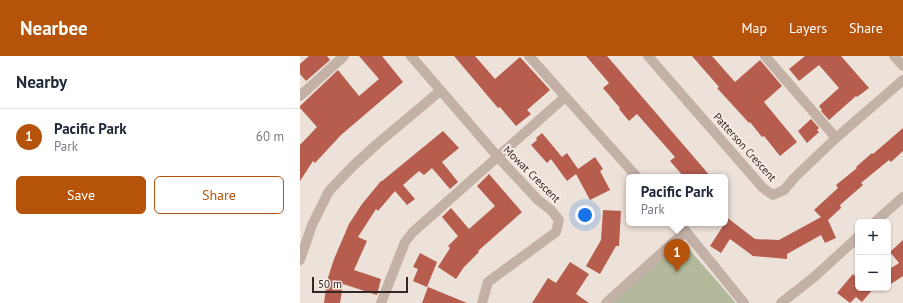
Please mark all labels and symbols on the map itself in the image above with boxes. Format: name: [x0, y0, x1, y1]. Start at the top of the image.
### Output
street label: Patterson Crescent: [711, 110, 780, 184]
street label: Mowat Crescent: [501, 143, 564, 206]
your location: [575, 205, 595, 225]
pin: 1: [664, 239, 690, 272]
scale bar: [312, 275, 408, 294]

